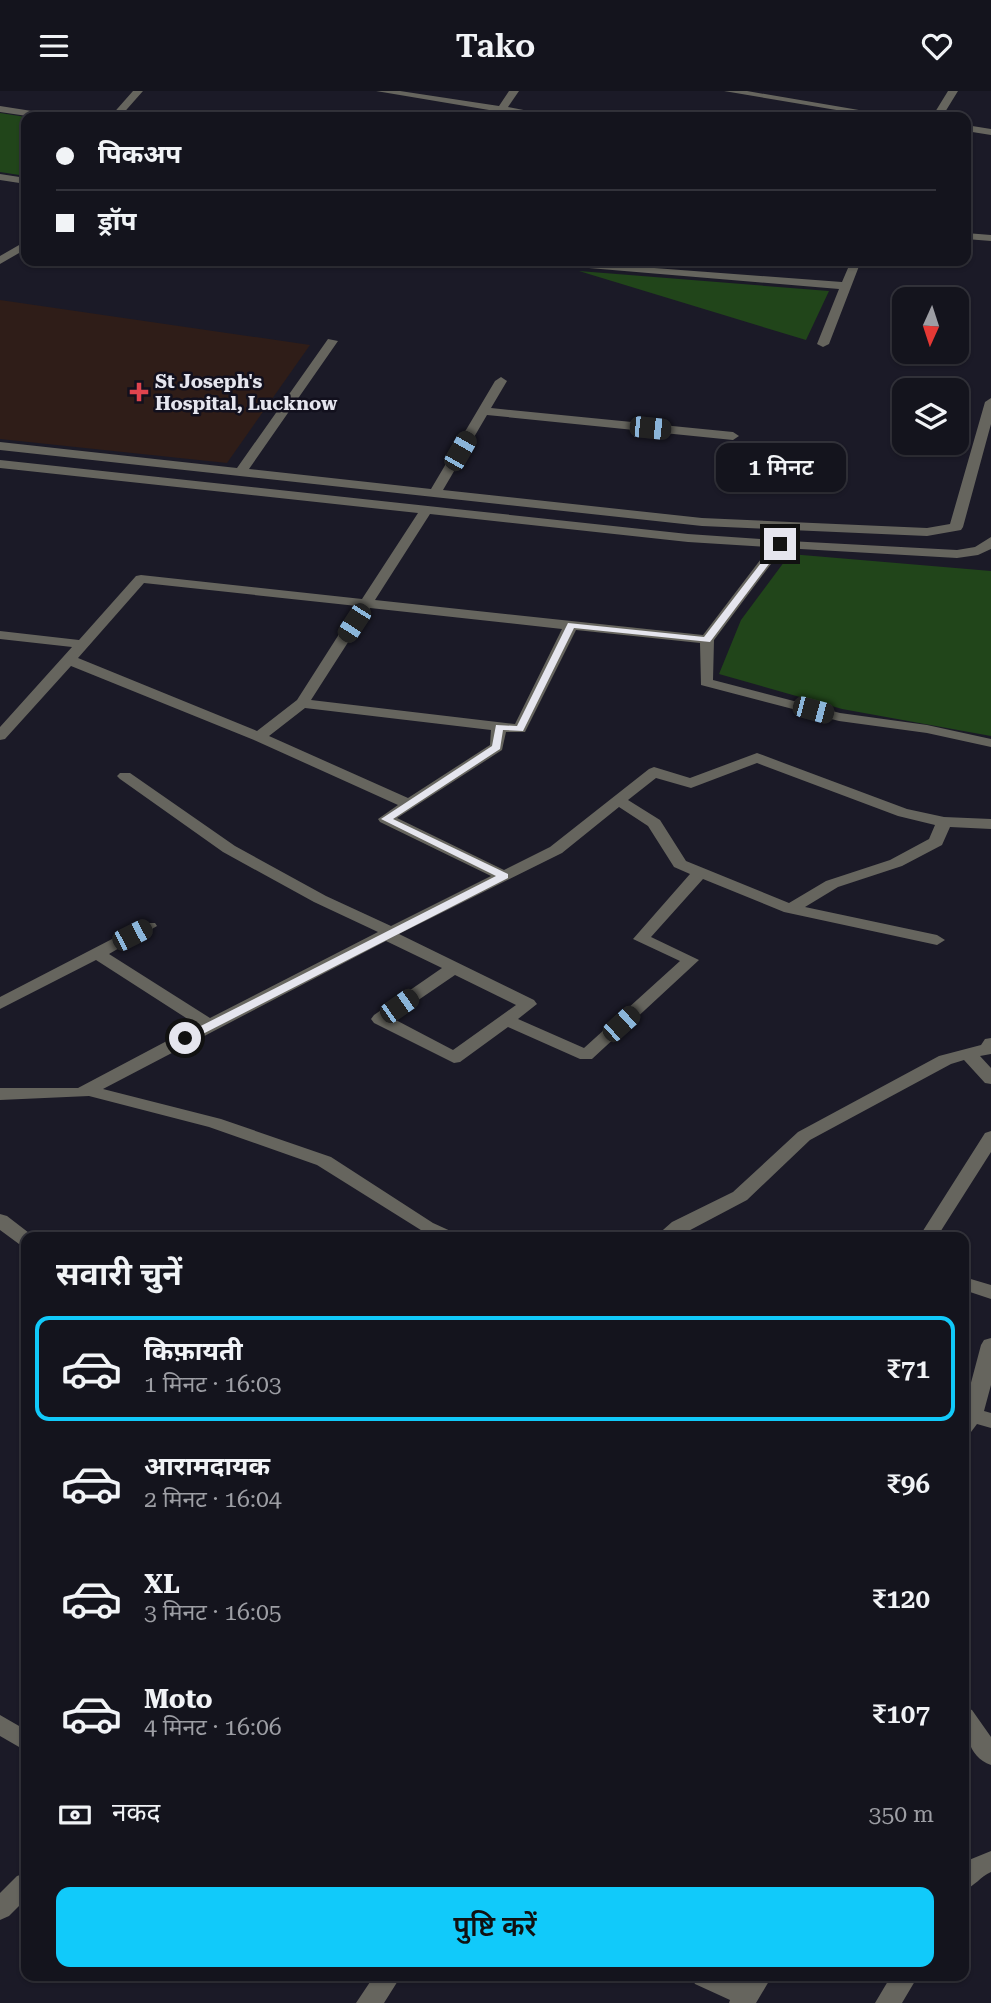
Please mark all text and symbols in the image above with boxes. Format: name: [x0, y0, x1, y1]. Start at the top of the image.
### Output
icon: menu: [35, 27, 73, 65]
text: Tako: [456, 27, 535, 65]
icon: heart: [918, 27, 956, 65]
text: पिकअप: [98, 139, 181, 169]
text: ड्रॉप: [98, 206, 136, 236]
north arrow: [892, 287, 970, 364]
map controls: [892, 287, 969, 455]
place label: St Joseph's Hospital, Lucknow: [155, 370, 338, 415]
button: layers: [892, 378, 969, 455]
marker: St Joseph's Hospital, Lucknow: [129, 382, 149, 402]
car: [629, 415, 672, 441]
car: [441, 428, 480, 474]
callout: 1 मिनट: [715, 442, 845, 491]
text: 1 मिनट: [748, 454, 814, 481]
route end: [764, 528, 796, 560]
car: [334, 600, 375, 646]
car: [790, 694, 837, 726]
car: [109, 916, 156, 954]
car: [376, 985, 423, 1027]
car: [599, 1002, 644, 1046]
route start: [169, 1022, 201, 1054]
text: सवारी चुनें: [56, 1255, 182, 1293]
text: किफ़ायती: [144, 1336, 243, 1366]
icon: car: [60, 1337, 123, 1400]
text: ₹71: [886, 1354, 930, 1384]
text: 1 मिनट · 16:03: [144, 1371, 282, 1398]
text: आरामदायक: [144, 1451, 270, 1481]
icon: car: [60, 1452, 123, 1515]
text: ₹96: [886, 1469, 930, 1499]
text: 2 मिनट · 16:04: [144, 1486, 282, 1513]
icon: car: [60, 1567, 123, 1630]
text: XL: [144, 1569, 180, 1599]
text: ₹120: [872, 1584, 930, 1614]
text: 3 मिनट · 16:05: [144, 1599, 282, 1626]
icon: car: [60, 1682, 123, 1745]
text: Moto: [144, 1684, 213, 1714]
text: ₹107: [872, 1699, 930, 1729]
text: 4 मिनट · 16:06: [144, 1714, 282, 1741]
icon: cash: [56, 1796, 94, 1834]
text: नकद: [112, 1797, 160, 1827]
text: 350 m: [869, 1801, 934, 1828]
button: पुष्टि करें: [56, 1887, 934, 1967]

